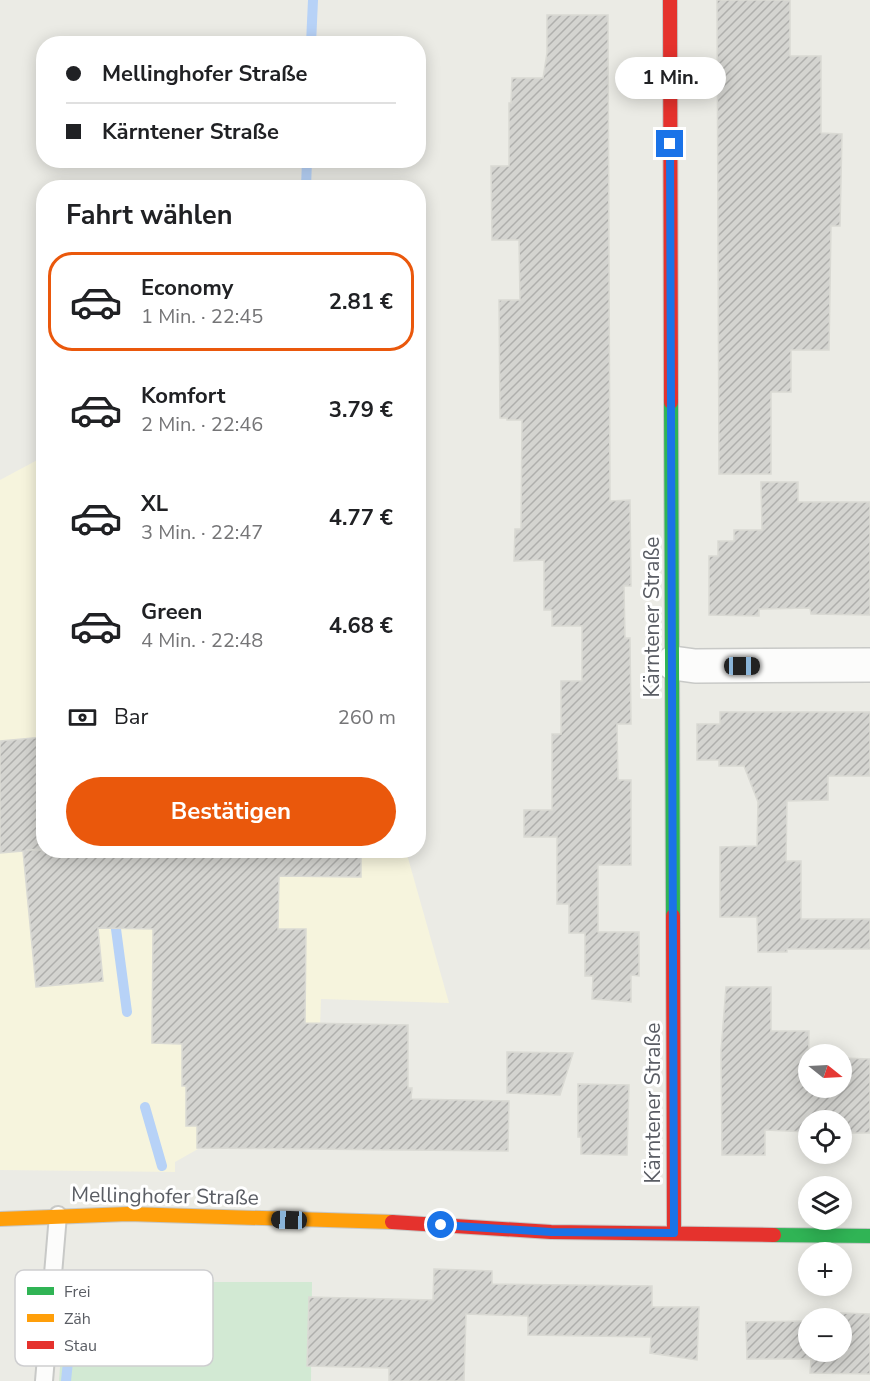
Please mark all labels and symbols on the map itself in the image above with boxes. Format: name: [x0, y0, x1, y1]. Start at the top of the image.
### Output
callout: 1 Min.: [614, 57, 726, 99]
route end: [656, 130, 683, 157]
street label: Kärntener Straße: [638, 537, 666, 698]
car: [724, 657, 760, 675]
street label: Kärntener Straße: [639, 1023, 667, 1184]
north arrow: [798, 1044, 852, 1098]
street label: Mellinghofer Straße: [71, 1180, 259, 1212]
car: [271, 1210, 307, 1230]
route start: [427, 1211, 454, 1238]
legend: [15, 1270, 213, 1366]
text: Frei: [64, 1281, 90, 1303]
text: Zäh: [64, 1308, 91, 1330]
text: Stau: [64, 1335, 97, 1357]

